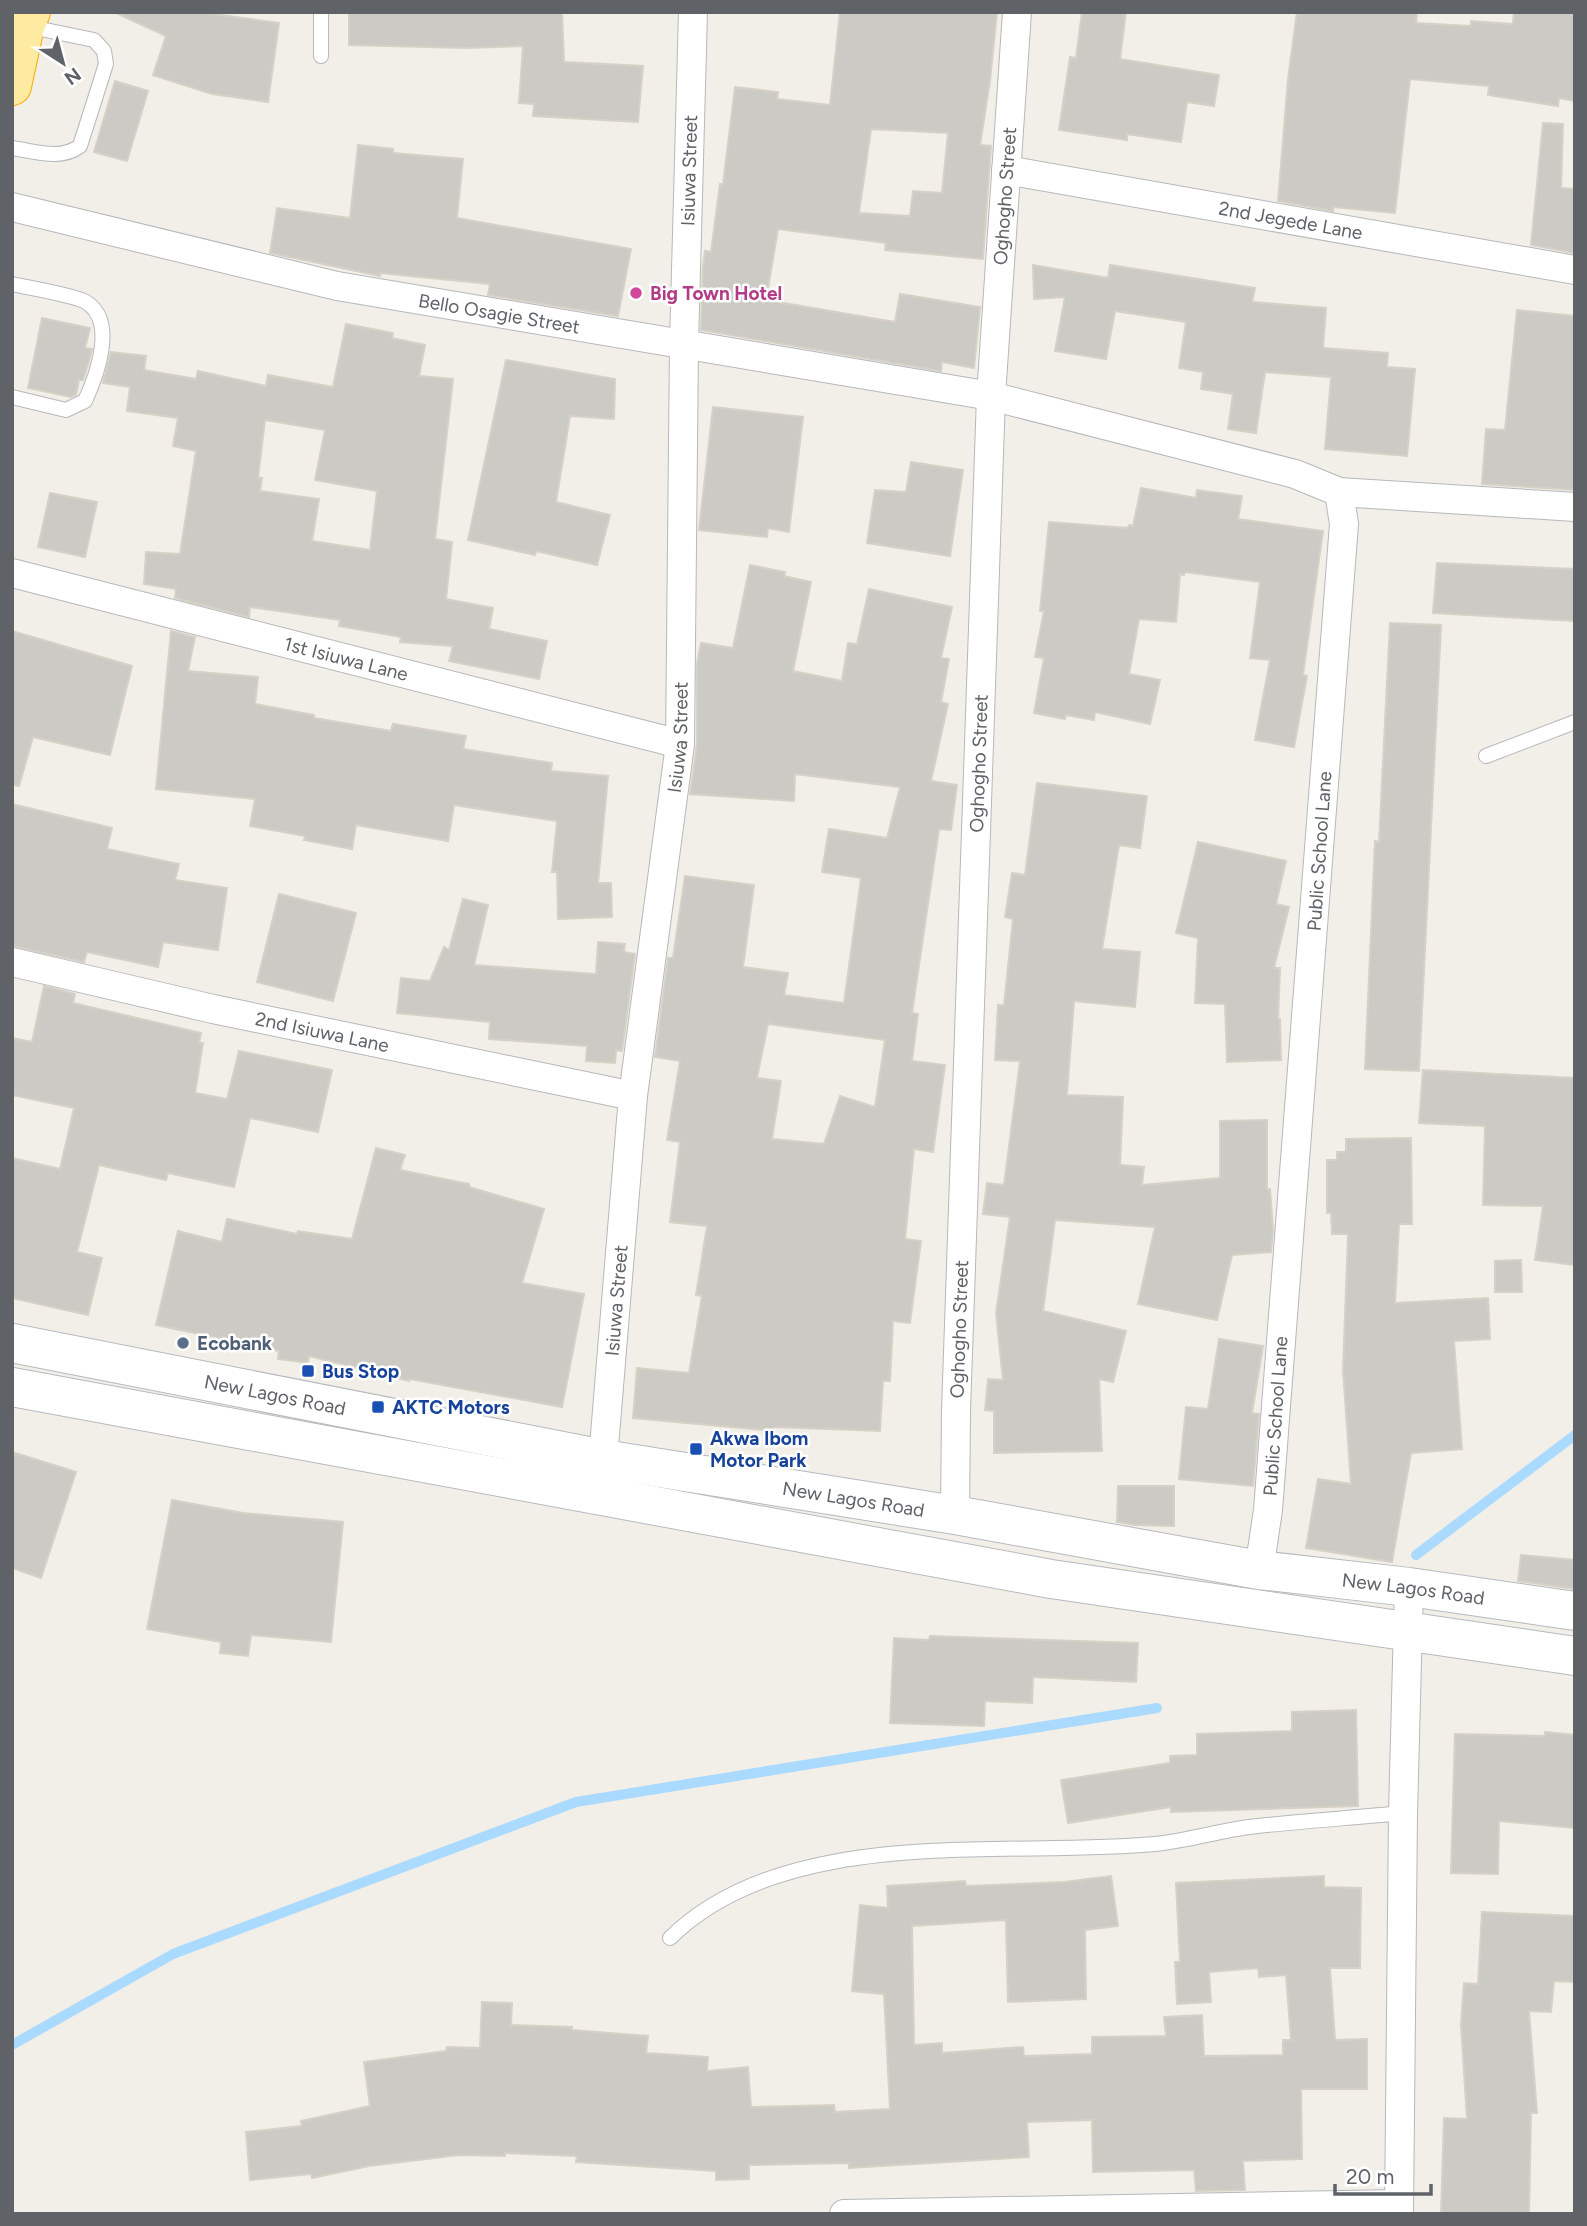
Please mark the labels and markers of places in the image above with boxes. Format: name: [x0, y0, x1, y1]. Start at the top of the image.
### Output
place label: Big Town Hotel: [650, 282, 782, 305]
marker: Big Town Hotel: [628, 285, 644, 301]
place label: Ecobank: [197, 1332, 273, 1355]
marker: Ecobank: [175, 1335, 191, 1351]
place label: Bus Stop: [322, 1360, 399, 1383]
marker: Bus Stop: [300, 1363, 316, 1379]
place label: AKTC Motors: [392, 1396, 510, 1419]
marker: AKTC Motors: [370, 1399, 386, 1415]
place label: Akwa Ibom Motor Park: [710, 1427, 808, 1472]
marker: Akwa Ibom Motor Park: [688, 1441, 704, 1457]

